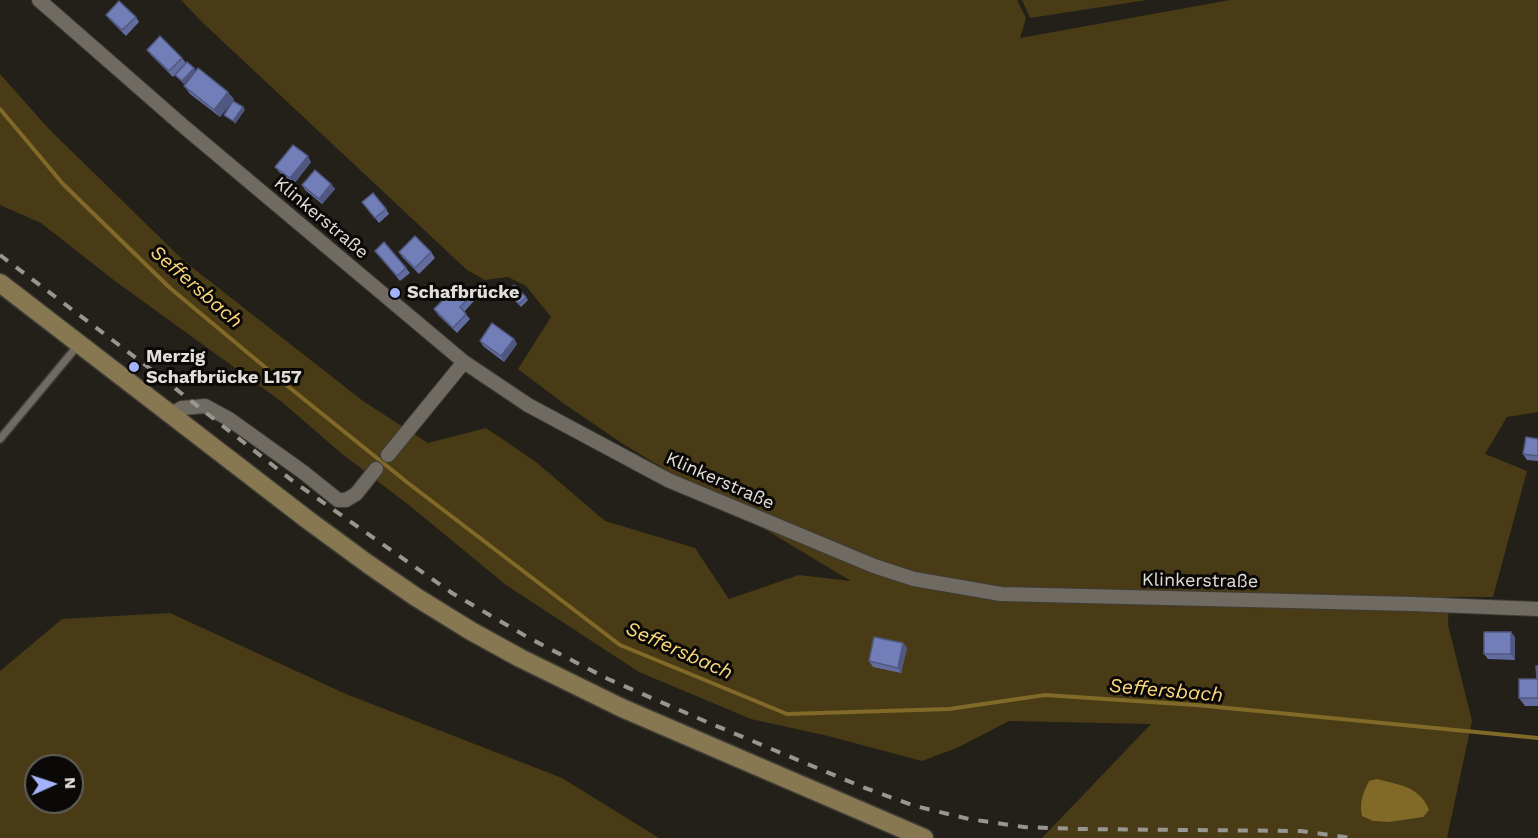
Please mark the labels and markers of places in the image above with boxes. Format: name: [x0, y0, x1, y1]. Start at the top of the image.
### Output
place label: Schafbrücke: [407, 282, 519, 304]
marker: Schafbrücke: [388, 286, 402, 300]
place label: Merzig Schafbrücke L157: [146, 346, 302, 388]
marker: Merzig Schafbrücke L157: [127, 360, 141, 374]

